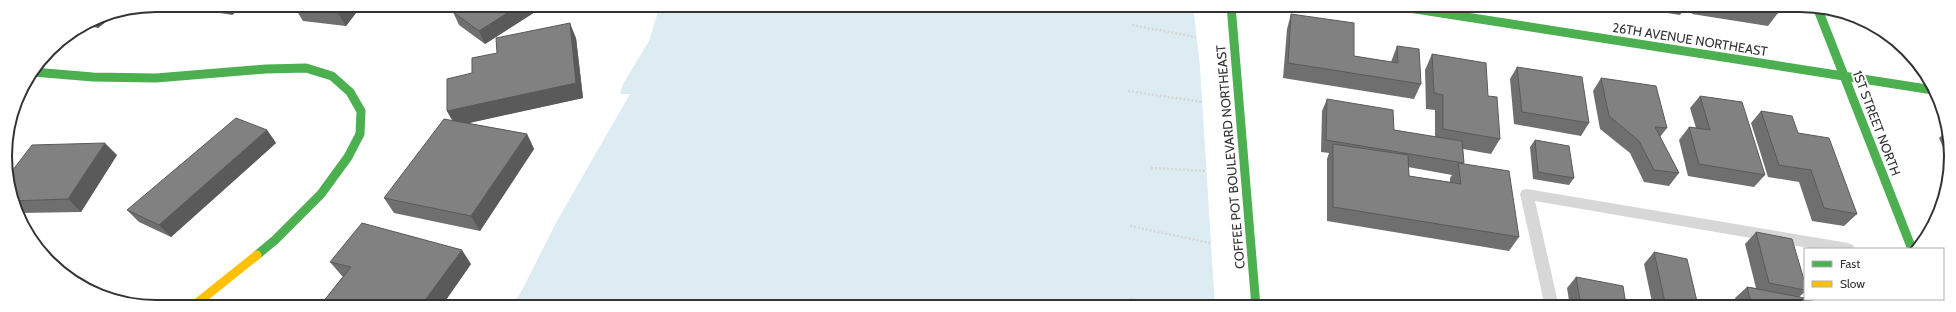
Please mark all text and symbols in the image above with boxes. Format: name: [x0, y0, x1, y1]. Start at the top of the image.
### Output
street label: 26TH AVENUE NORTHEAST: [1611, 19, 1769, 59]
street label: COFFEE POT BOULEVARD NORTHEAST: [1212, 44, 1248, 270]
street label: 1ST STREET NORTH: [1850, 68, 1904, 178]
legend: [1804, 248, 1944, 300]
text: Fast: [1840, 256, 1860, 271]
text: Slow: [1840, 276, 1865, 291]

